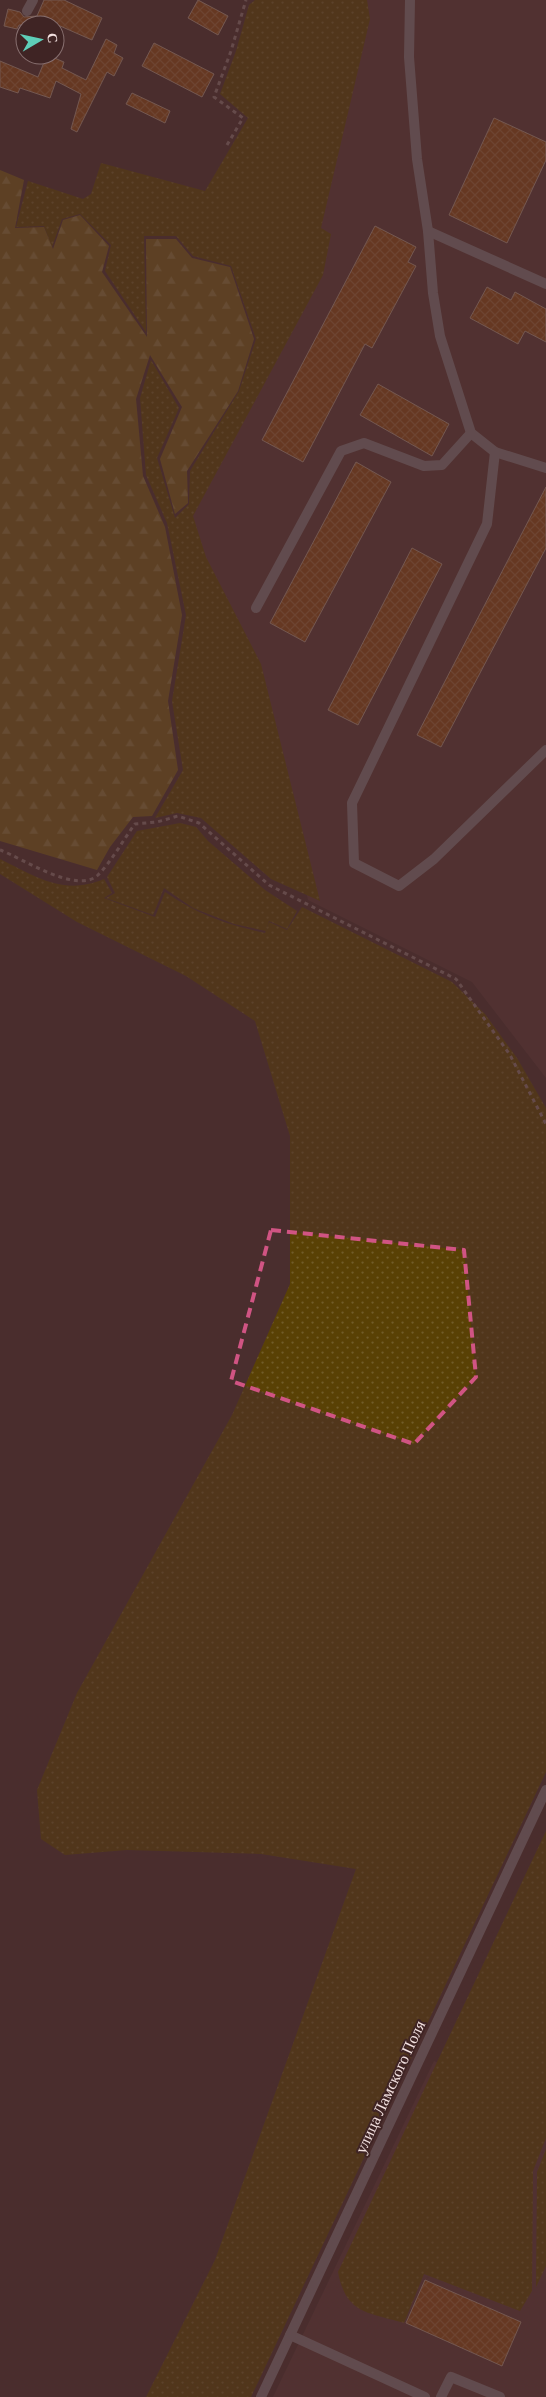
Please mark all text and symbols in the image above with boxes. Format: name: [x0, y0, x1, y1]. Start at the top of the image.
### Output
north arrow: [15, 15, 65, 65]
text: С: [44, 32, 62, 44]
street label: улица Ламского Поля: [352, 2017, 429, 2156]

